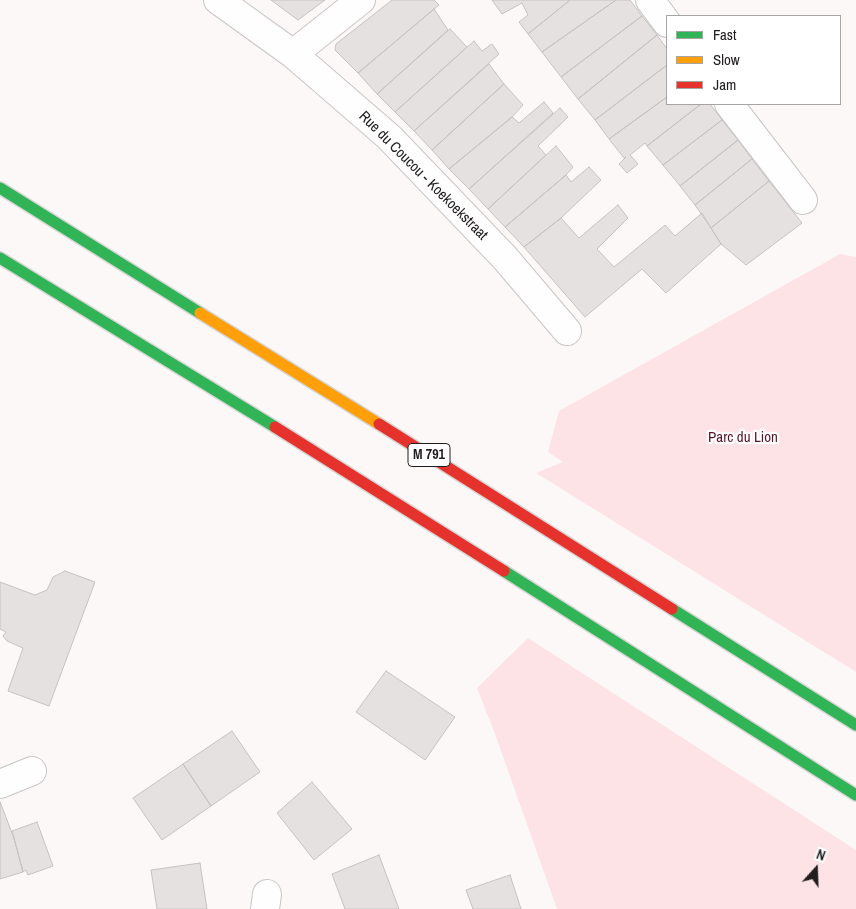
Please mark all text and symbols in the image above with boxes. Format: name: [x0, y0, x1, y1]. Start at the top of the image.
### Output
legend: [666, 15, 841, 105]
text: Fast: [713, 24, 736, 45]
text: Slow: [713, 49, 740, 70]
text: Jam: [713, 74, 736, 95]
street label: Rue du Coucou - Koekoekstraat: [355, 108, 491, 244]
park label: Parc du Lion: [708, 429, 778, 447]
road number: M 791: [408, 444, 450, 466]
north arrow: [791, 844, 841, 894]
text: N: [814, 845, 828, 865]

